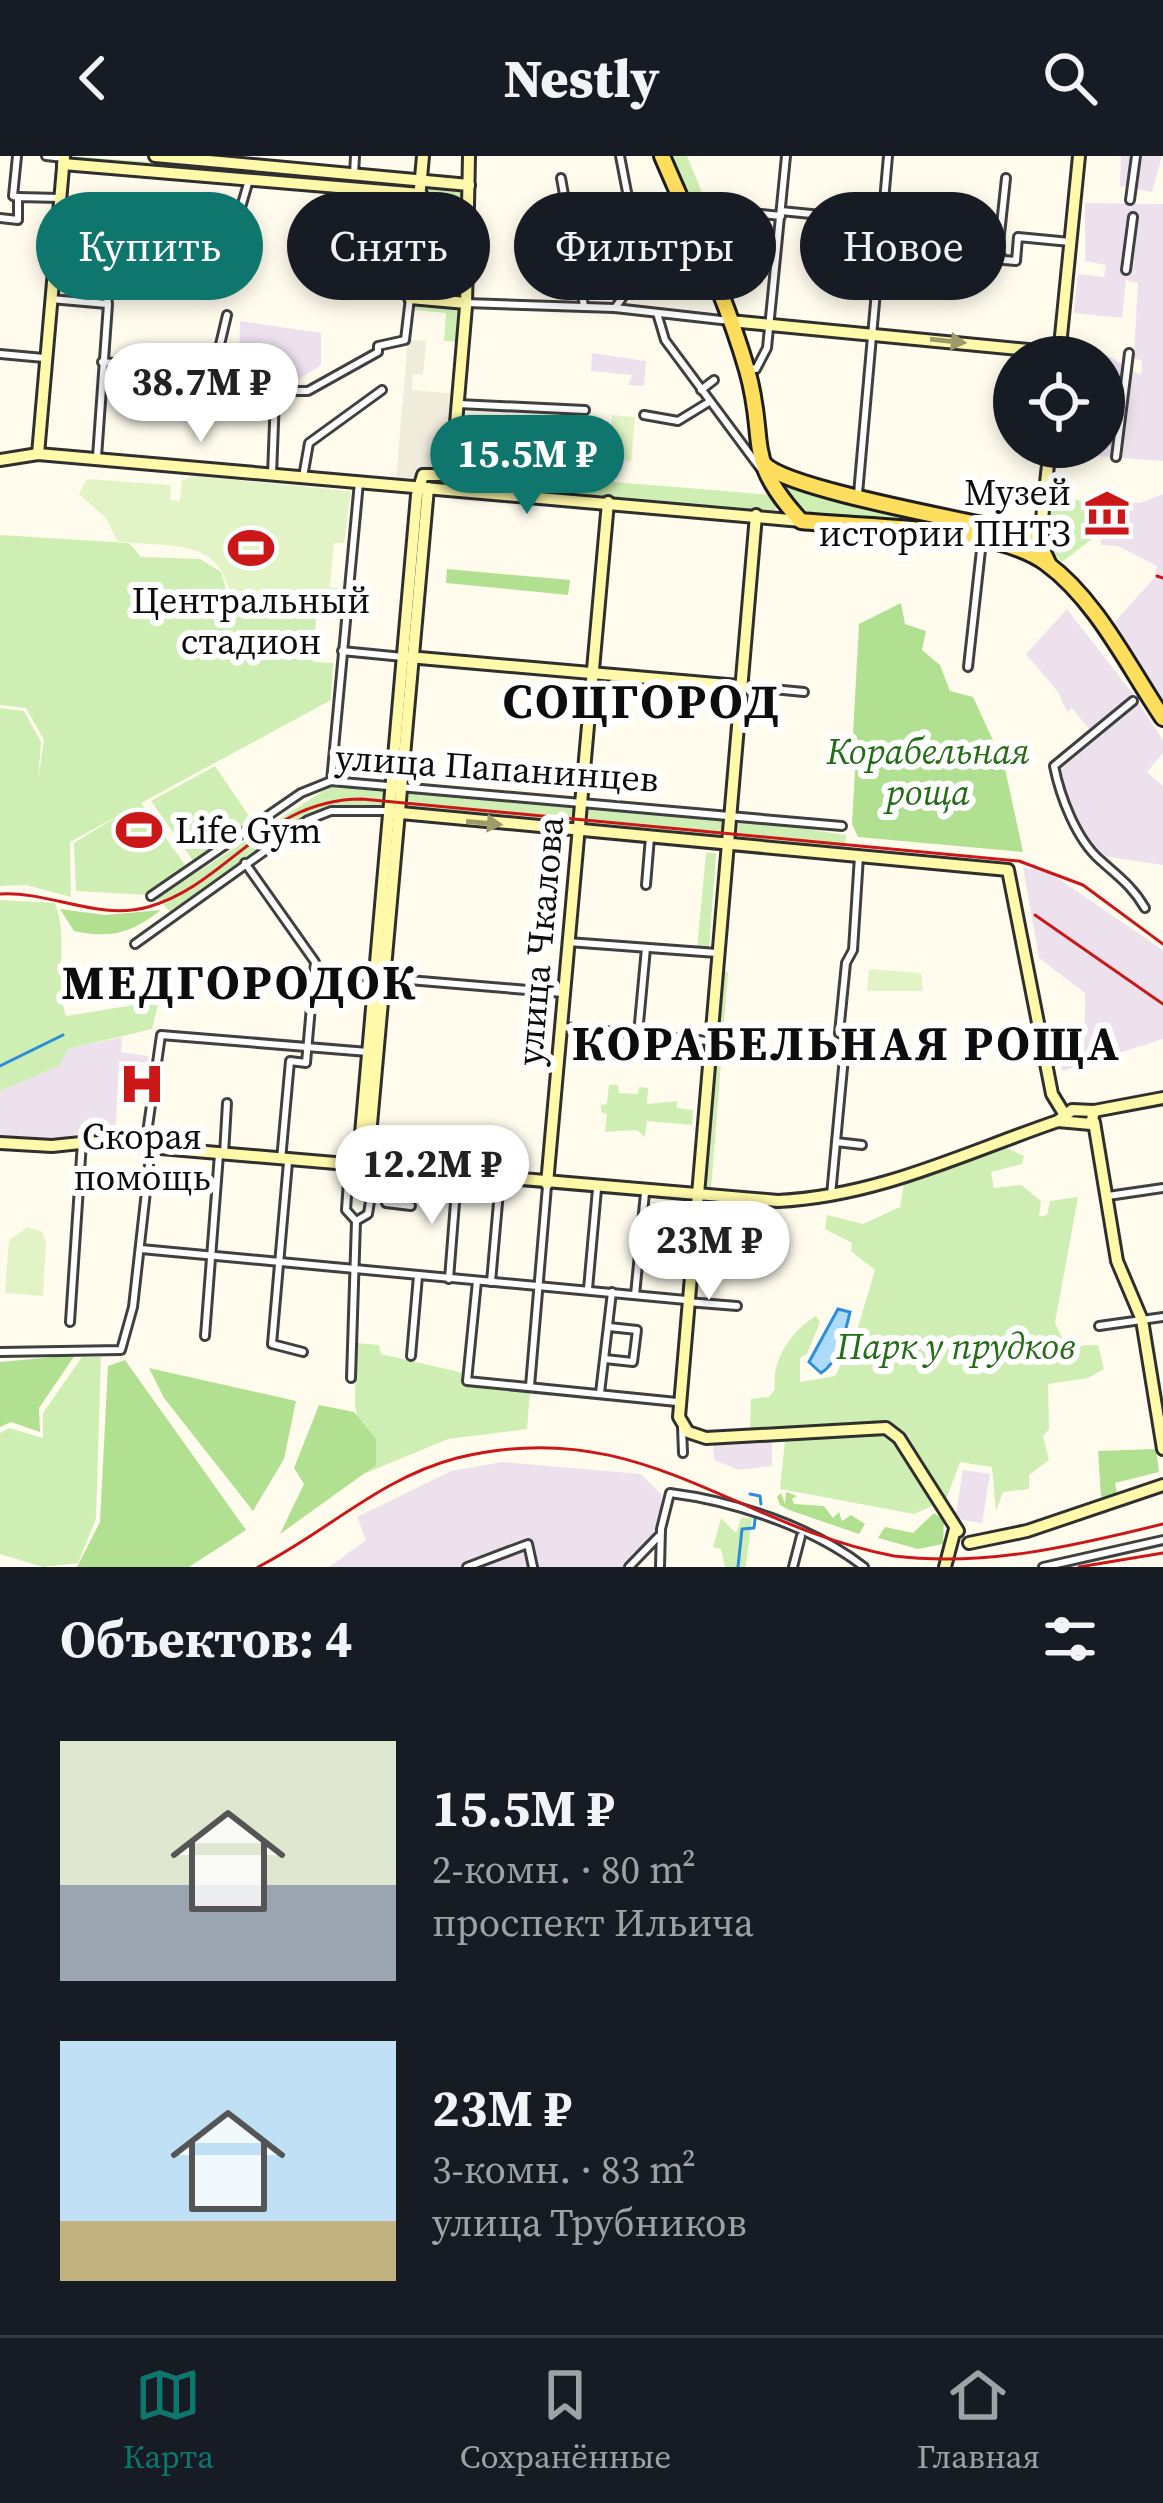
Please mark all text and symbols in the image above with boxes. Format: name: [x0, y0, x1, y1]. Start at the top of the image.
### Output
text: Nestly: [504, 41, 659, 115]
icon: back: [60, 45, 126, 111]
icon: search: [1037, 45, 1103, 111]
chip: Купить: [36, 192, 263, 300]
chip: Снять: [287, 192, 490, 300]
chip: Фильтры: [514, 192, 776, 300]
chip: Новое: [800, 192, 1006, 300]
one-way arrow: [930, 332, 967, 351]
map controls: [993, 336, 1125, 468]
button: locate: [993, 336, 1125, 468]
pin: 38.7M ₽: [90, 343, 312, 445]
text: 38.7M ₽: [131, 355, 271, 408]
pin: 15.5M ₽: [416, 415, 638, 517]
text: 15.5M ₽: [457, 427, 597, 480]
place label: Музей истории ПНТЗ: [819, 468, 1071, 558]
museum icon: Музей истории ПНТЗ: [1082, 488, 1132, 538]
sports icon: Центральный стадион: [226, 523, 276, 573]
place label: Центральный стадион: [132, 576, 370, 666]
district label: СОЦГОРОД: [503, 668, 781, 734]
park label: Корабельная роща: [825, 727, 1030, 817]
street label: улица Папанинцев: [334, 732, 660, 804]
sports icon: Life Gym: [114, 805, 164, 855]
place label: Life Gym: [175, 806, 322, 855]
one-way arrow: [466, 814, 503, 833]
street label: улица Чкалова: [505, 814, 575, 1068]
district label: МЕДГОРОДОК: [61, 949, 419, 1015]
district label: КОРАБЕЛЬНАЯ РОЩА: [572, 1010, 1122, 1076]
hospital icon: Скорая помощь: [117, 1059, 167, 1109]
place label: Скорая помощь: [73, 1112, 211, 1202]
pin: 12.2M ₽: [321, 1125, 543, 1227]
text: 12.2M ₽: [362, 1137, 502, 1190]
pin: 23M ₽: [625, 1201, 793, 1303]
text: 23M ₽: [656, 1213, 762, 1266]
park label: Парк у прудков: [835, 1322, 1076, 1371]
text: Объектов: 4: [60, 1604, 353, 1674]
icon: filters: [1037, 1606, 1103, 1672]
text: 15.5M ₽: [432, 1773, 614, 1843]
icon: home: [156, 1789, 300, 1933]
text: 2-комн. · 80 m²: [432, 1843, 696, 1896]
text: проспект Ильича: [432, 1896, 754, 1949]
text: 23M ₽: [432, 2073, 572, 2143]
icon: home: [156, 2089, 300, 2233]
text: 3-комн. · 83 m²: [432, 2143, 696, 2196]
text: улица Трубников: [432, 2196, 747, 2249]
tab: Карта: [123, 2362, 214, 2479]
tab: Сохранённые: [460, 2362, 671, 2479]
tab: Главная: [917, 2362, 1040, 2479]

